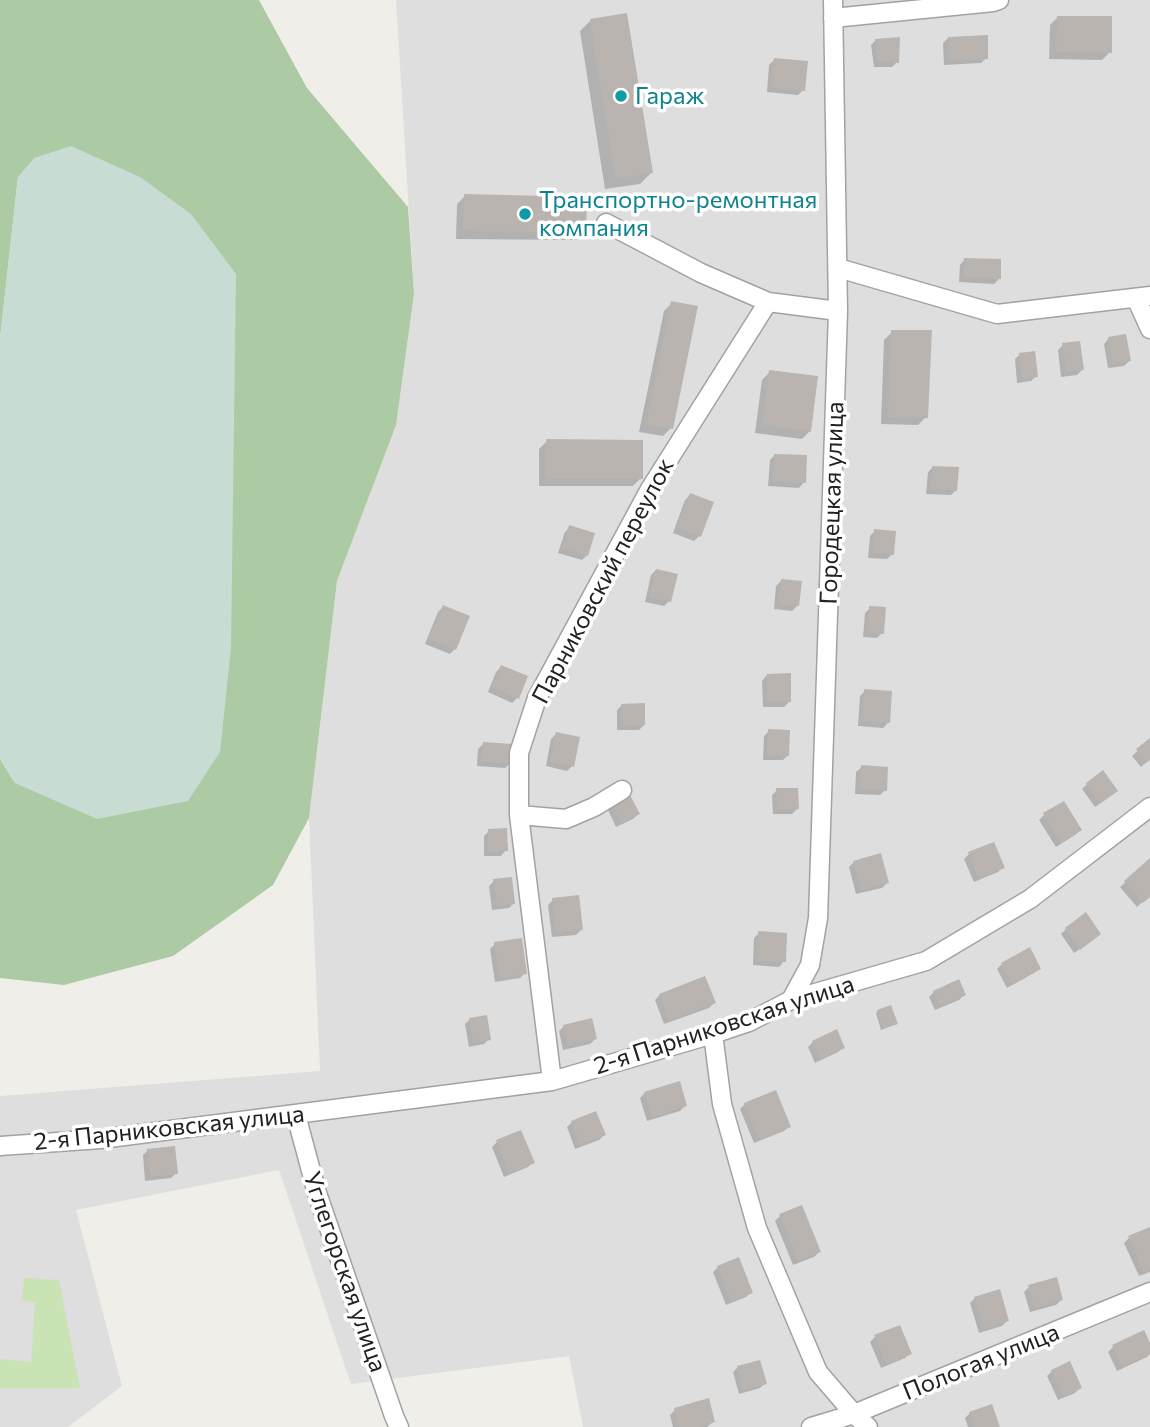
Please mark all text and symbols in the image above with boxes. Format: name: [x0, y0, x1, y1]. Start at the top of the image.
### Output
place label: Гараж: [635, 82, 704, 110]
marker: Гараж: [613, 88, 629, 104]
place label: Транспортно-ремонтная компания: [539, 186, 817, 242]
marker: Транспортно-ремонтная компания: [517, 206, 533, 222]
street label: Городецкая улица: [814, 401, 850, 605]
street label: Парниковский переулок: [526, 454, 680, 708]
street label: 2-я Парниковская улица: [590, 969, 858, 1081]
street label: 2-я Парниковская улица: [32, 1099, 306, 1157]
street label: Углегорская улица: [297, 1168, 393, 1376]
street label: Пологая улица: [899, 1318, 1063, 1406]

